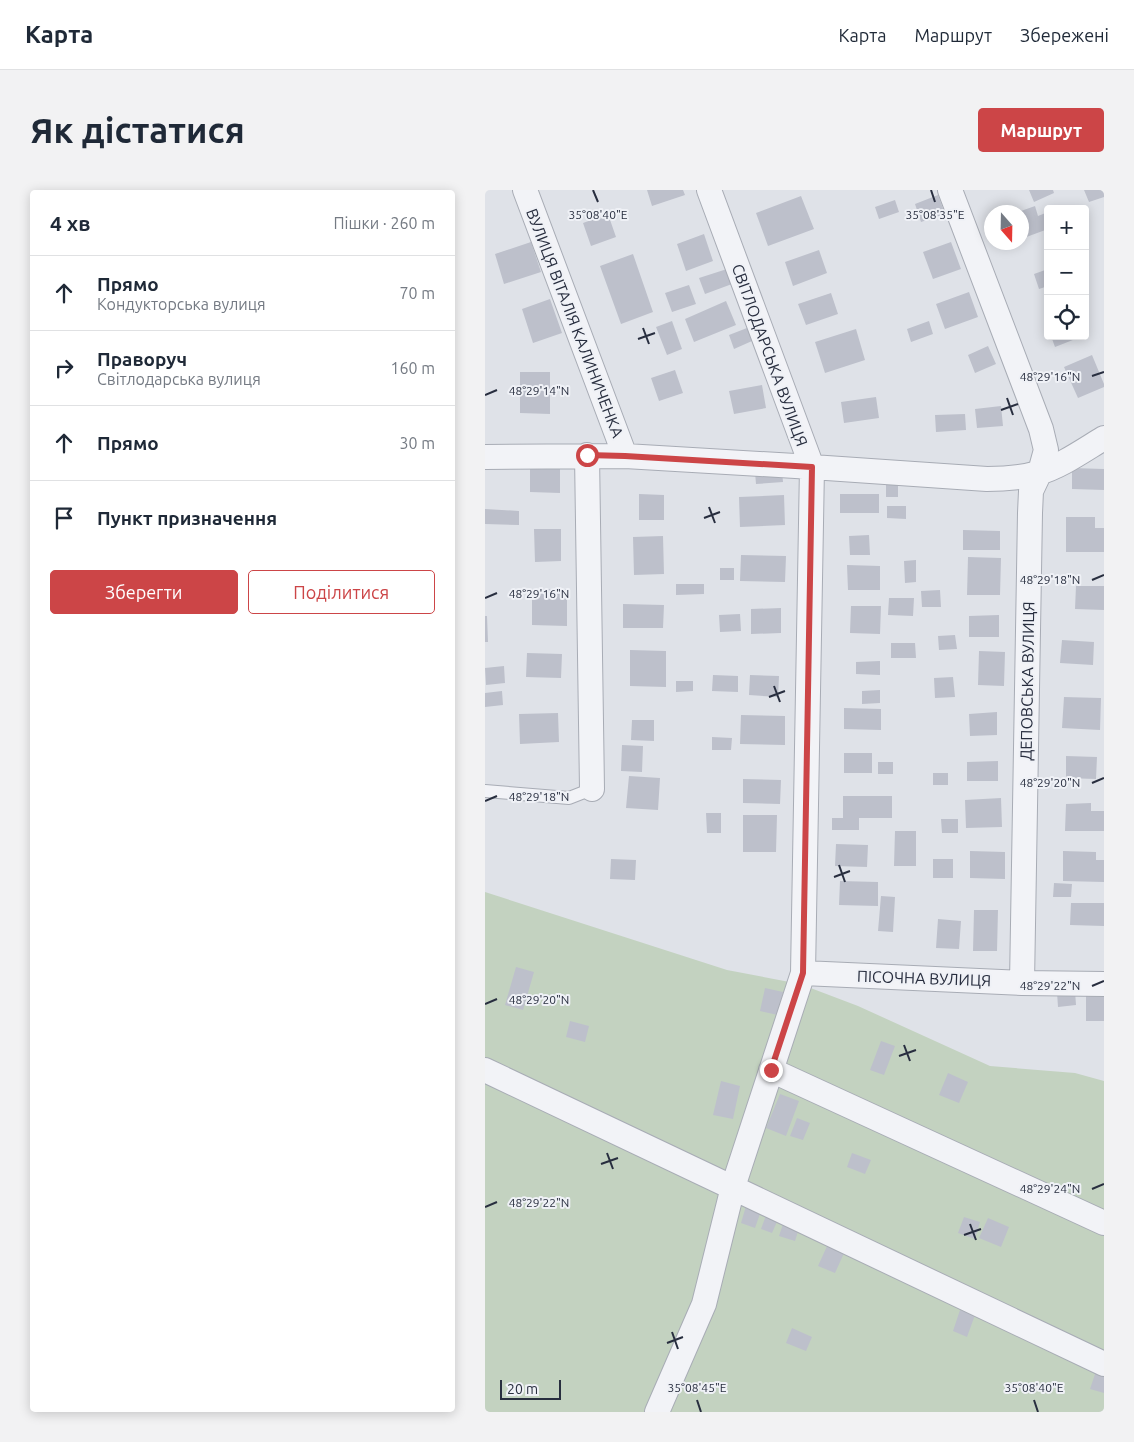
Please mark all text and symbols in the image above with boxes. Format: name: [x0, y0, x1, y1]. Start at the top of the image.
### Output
text: Карта: [25, 21, 93, 48]
text: Карта: [838, 25, 886, 45]
text: Маршрут: [914, 25, 992, 45]
text: Збережені: [1020, 25, 1109, 45]
button: Маршрут: [978, 108, 1104, 152]
text: Як дістатися: [30, 110, 245, 150]
north arrow: [984, 205, 1029, 250]
map controls: [1044, 205, 1089, 340]
button: +: [1044, 205, 1089, 250]
street label: ВУЛИЦЯ ВІТАЛІЯ КАЛИНИЧЕНКА: [523, 206, 627, 441]
text: 35°08'40"E: [569, 208, 628, 221]
text: 35°08'35"E: [906, 208, 965, 221]
text: 4 хв: [50, 211, 91, 235]
text: Пішки · 260 m: [334, 214, 435, 232]
button: −: [1044, 250, 1089, 295]
street label: СВІТЛОДАРСЬКА ВУЛИЦЯ: [729, 261, 811, 449]
text: Прямо: [97, 273, 159, 295]
icon: ahead: [50, 279, 78, 307]
text: 70 m: [399, 284, 435, 302]
text: Кондукторська вулиця: [97, 295, 266, 313]
button: locate: [1044, 295, 1089, 340]
text: Праворуч: [97, 348, 187, 370]
icon: right: [50, 354, 78, 382]
text: 160 m: [390, 359, 435, 377]
text: Світлодарська вулиця: [97, 370, 261, 388]
text: 48°29'16"N: [1020, 370, 1080, 383]
text: 48°29'14"N: [509, 384, 569, 397]
icon: ahead: [50, 429, 78, 457]
text: Прямо: [97, 432, 159, 454]
text: 30 m: [399, 434, 435, 452]
route start: [576, 444, 599, 467]
icon: arrive: [50, 504, 78, 532]
text: Пункт призначення: [97, 507, 277, 529]
button: Зберегти: [50, 570, 238, 614]
button: Поділитися: [248, 570, 435, 614]
text: 48°29'18"N: [1020, 573, 1080, 586]
text: 48°29'16"N: [509, 587, 569, 600]
street label: ДЕПОВСЬКА ВУЛИЦЯ: [1017, 601, 1037, 761]
text: 48°29'20"N: [1020, 776, 1080, 789]
text: 48°29'18"N: [509, 790, 569, 803]
street label: ПІСОЧНА ВУЛИЦЯ: [857, 967, 991, 989]
text: 48°29'22"N: [1020, 979, 1080, 992]
text: 48°29'20"N: [509, 993, 569, 1006]
route end: [760, 1059, 783, 1082]
text: 48°29'24"N: [1020, 1182, 1080, 1195]
text: 48°29'22"N: [509, 1196, 569, 1209]
scale bar: [500, 1377, 561, 1400]
text: 20 m: [507, 1381, 538, 1397]
text: 35°08'45"E: [668, 1381, 727, 1394]
text: 35°08'40"E: [1005, 1381, 1064, 1394]

